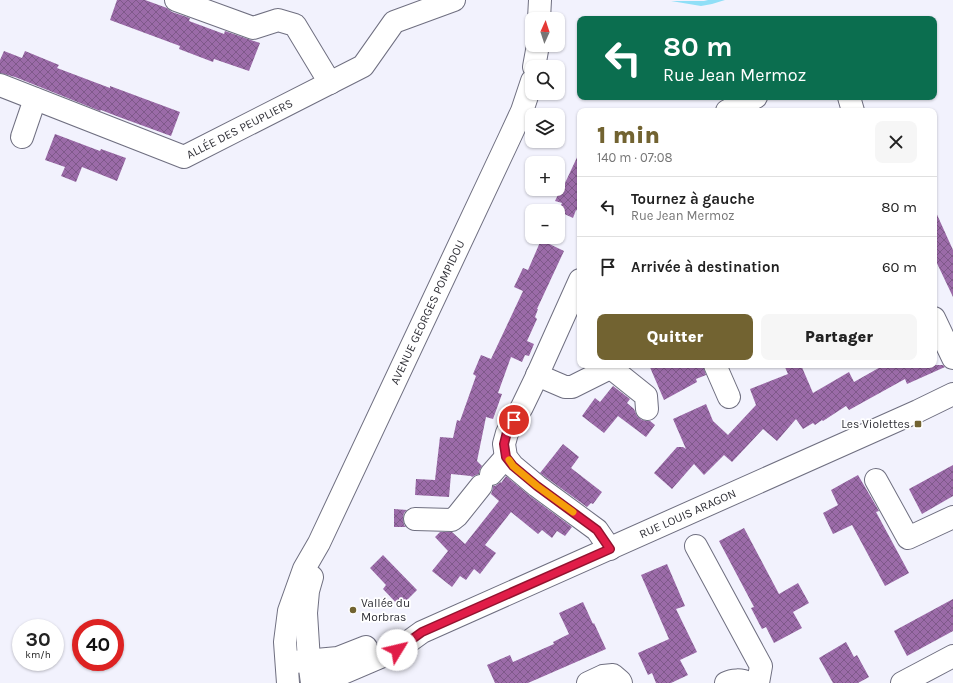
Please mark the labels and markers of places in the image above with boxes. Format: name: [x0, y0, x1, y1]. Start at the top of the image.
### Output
pin: [497, 403, 531, 437]
place label: Les Violettes: [841, 417, 910, 431]
marker: Les Violettes: [913, 419, 923, 429]
place label: Vallée du Morbras: [361, 596, 410, 624]
marker: Vallée du Morbras: [348, 605, 358, 615]

